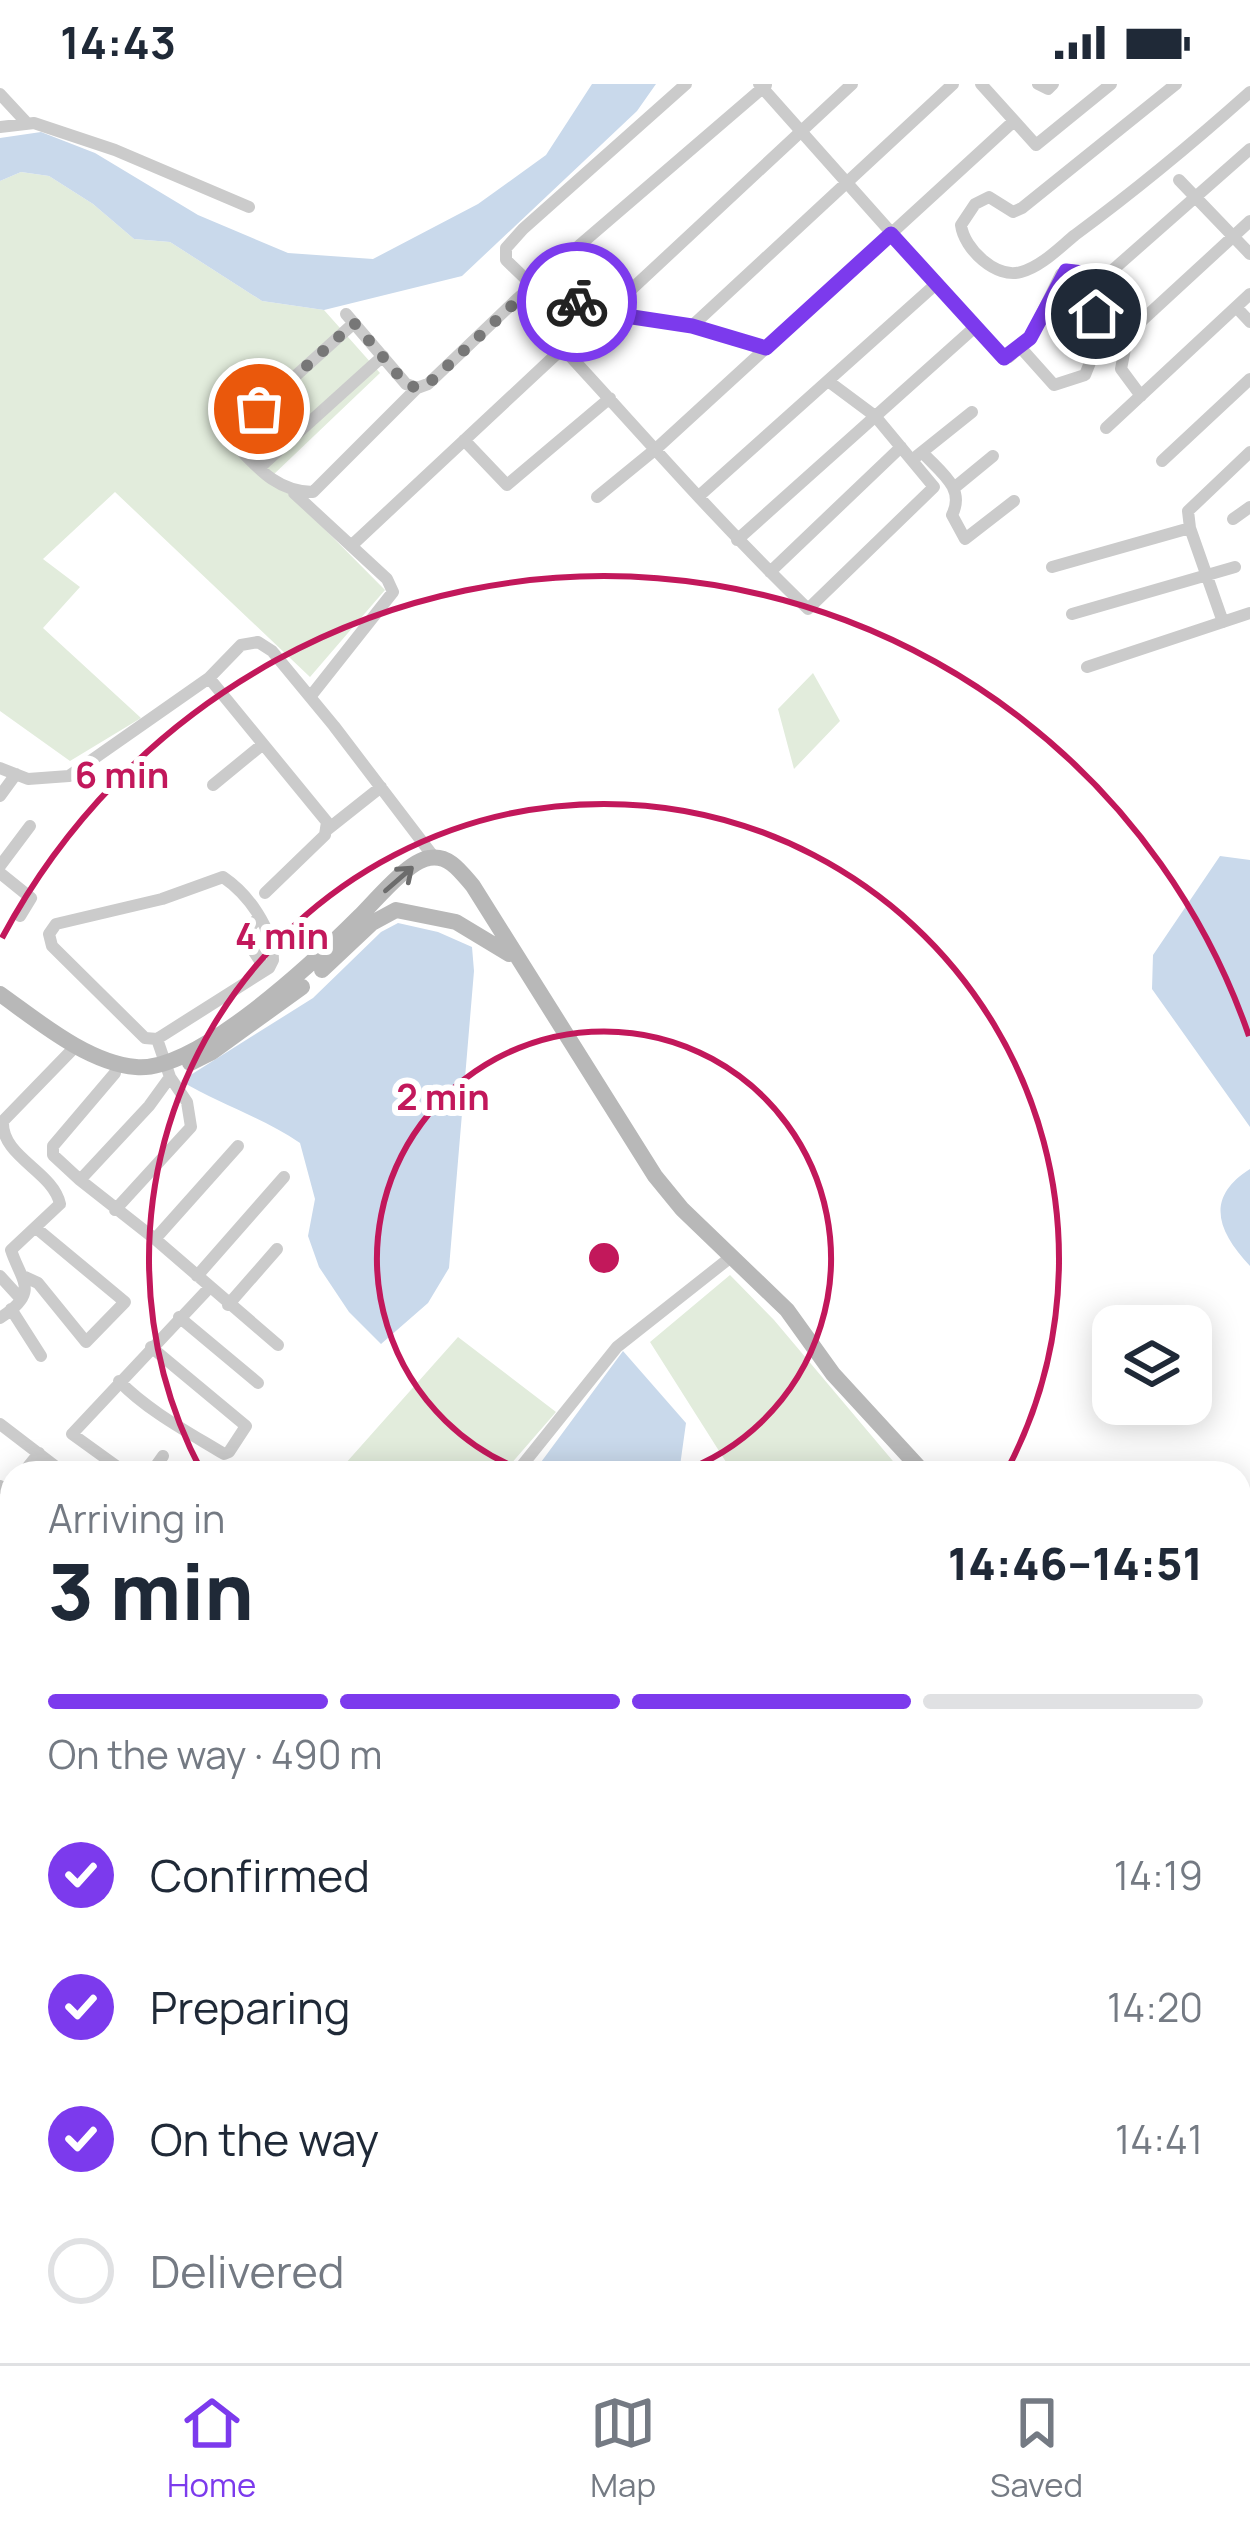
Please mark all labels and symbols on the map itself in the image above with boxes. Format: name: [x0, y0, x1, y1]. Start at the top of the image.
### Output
courier: [517, 242, 637, 362]
pin: [1045, 263, 1147, 365]
pin: [208, 358, 310, 460]
text: 6 min: [75, 750, 169, 799]
one-way arrow: [383, 865, 414, 893]
text: 4 min: [235, 911, 329, 960]
text: 2 min: [396, 1072, 490, 1121]
centre of rings: [583, 1237, 625, 1279]

